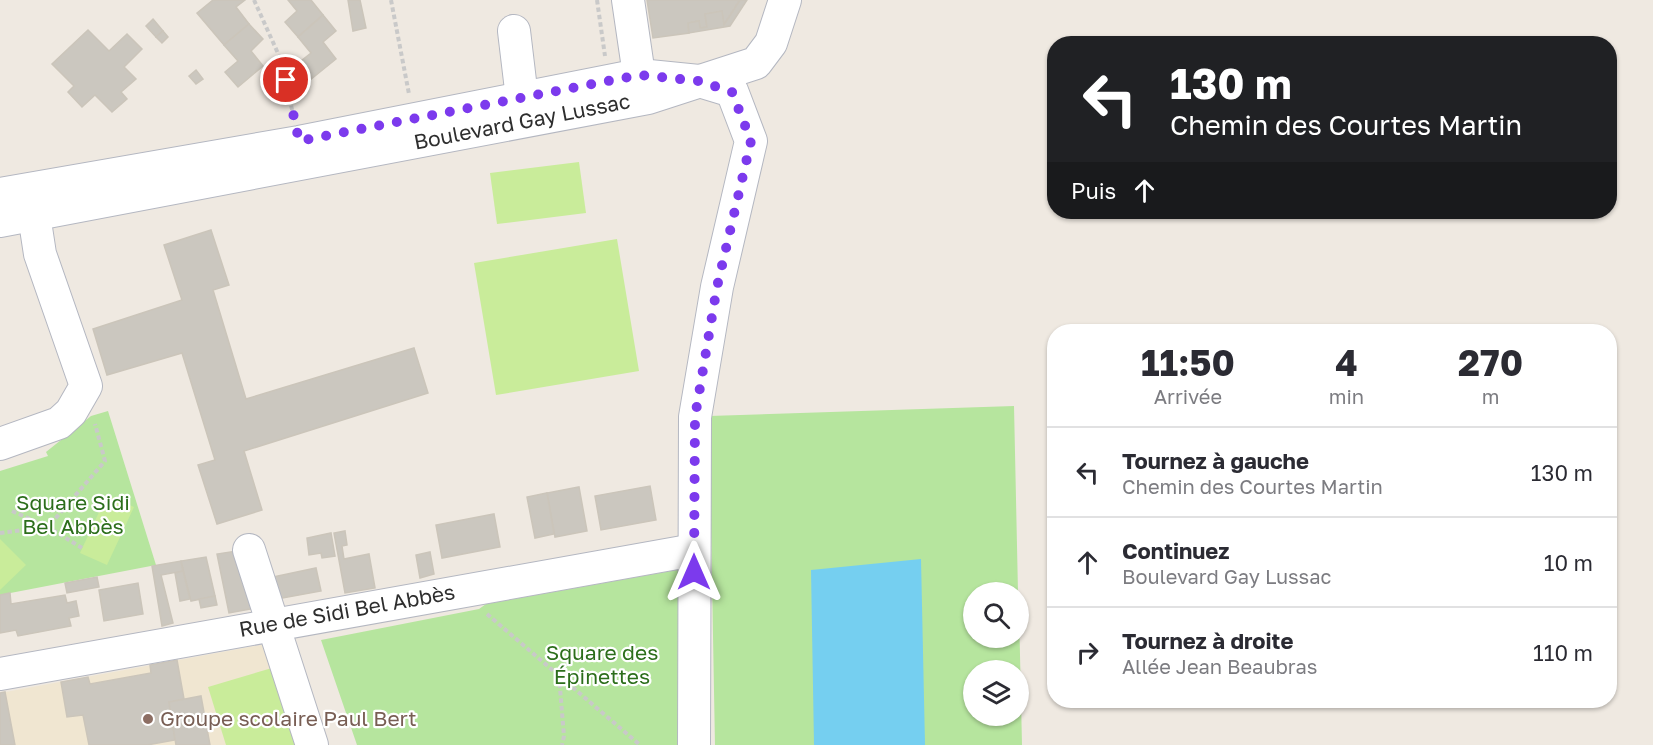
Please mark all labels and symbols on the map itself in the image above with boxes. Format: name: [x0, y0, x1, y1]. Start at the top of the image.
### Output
pin: [260, 54, 311, 105]
street label: Boulevard Gay Lussac: [411, 87, 632, 155]
park label: Square Sidi Bel Abbès: [16, 489, 130, 539]
position arrow: [662, 540, 726, 604]
street label: Rue de Sidi Bel Abbès: [237, 578, 457, 642]
park label: Square des Épinettes: [546, 639, 658, 689]
place label: Groupe scolaire Paul Bert: [160, 705, 417, 731]
marker: Groupe scolaire Paul Bert: [141, 712, 155, 726]

